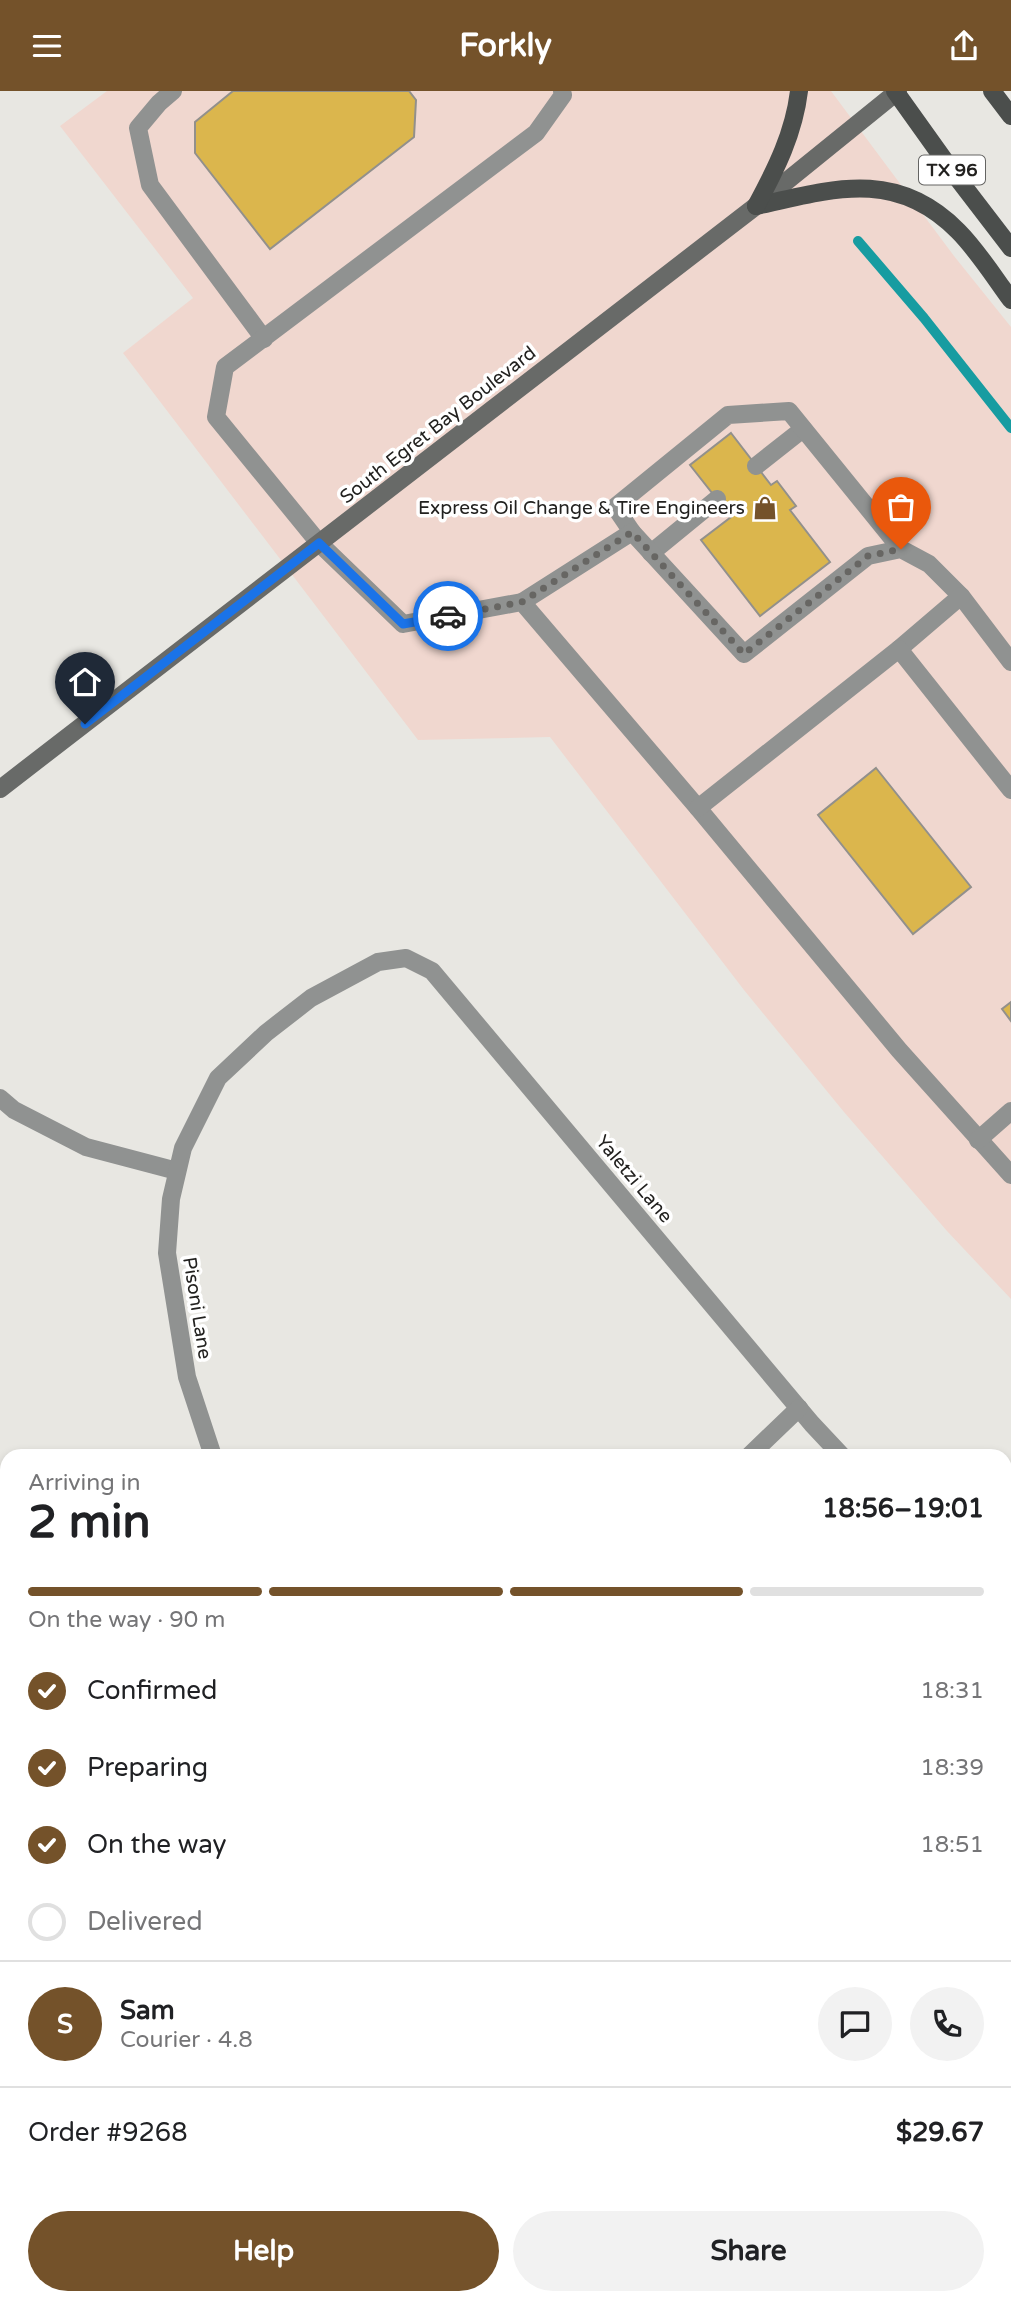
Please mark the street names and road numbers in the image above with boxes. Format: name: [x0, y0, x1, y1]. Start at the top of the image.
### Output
road number: TX 96: [919, 155, 985, 185]
street label: South Egret Bay Boulevard: [336, 342, 540, 508]
street label: Yaletzi Lane: [591, 1131, 677, 1227]
street label: Pisoni Lane: [178, 1255, 216, 1361]

